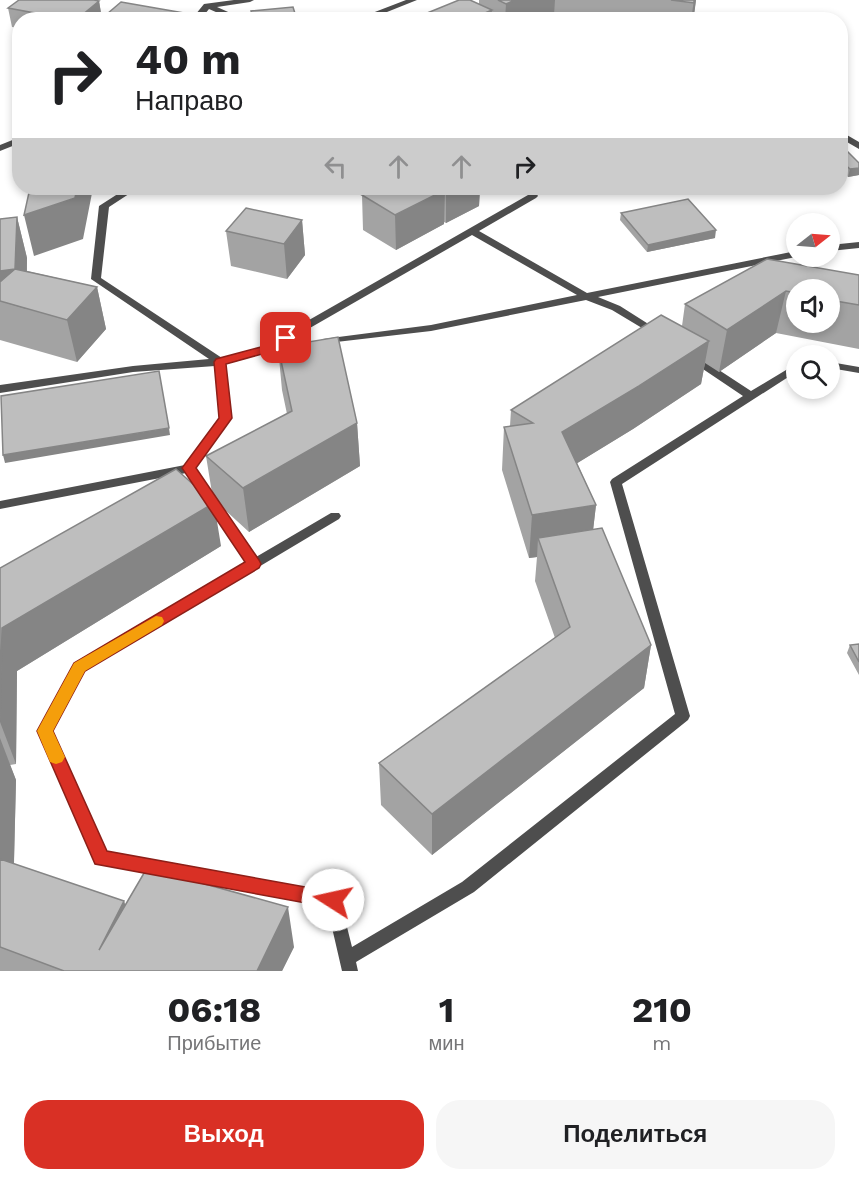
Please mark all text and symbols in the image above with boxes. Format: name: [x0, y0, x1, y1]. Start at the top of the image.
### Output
text: 40 m: [135, 35, 241, 84]
icon: right: [36, 36, 114, 114]
text: Направо: [135, 85, 243, 117]
icon: left: [319, 150, 352, 183]
icon: ahead: [382, 150, 415, 183]
icon: ahead: [445, 150, 478, 183]
icon: right: [508, 150, 541, 183]
north arrow: [786, 213, 840, 267]
map controls: [786, 213, 840, 399]
button: sound: [786, 279, 840, 333]
pin: [260, 312, 311, 363]
icon: arrive: [269, 321, 302, 354]
button: search: [786, 345, 840, 399]
position arrow: [301, 868, 365, 932]
text: 06:18: [167, 989, 261, 1031]
text: 1: [439, 989, 454, 1031]
text: 210: [632, 989, 692, 1031]
text: Прибытие: [167, 1031, 261, 1055]
text: мин: [429, 1031, 465, 1055]
text: m: [652, 1031, 671, 1055]
button: Выход: [24, 1100, 424, 1169]
button: Поделиться: [436, 1100, 835, 1169]

